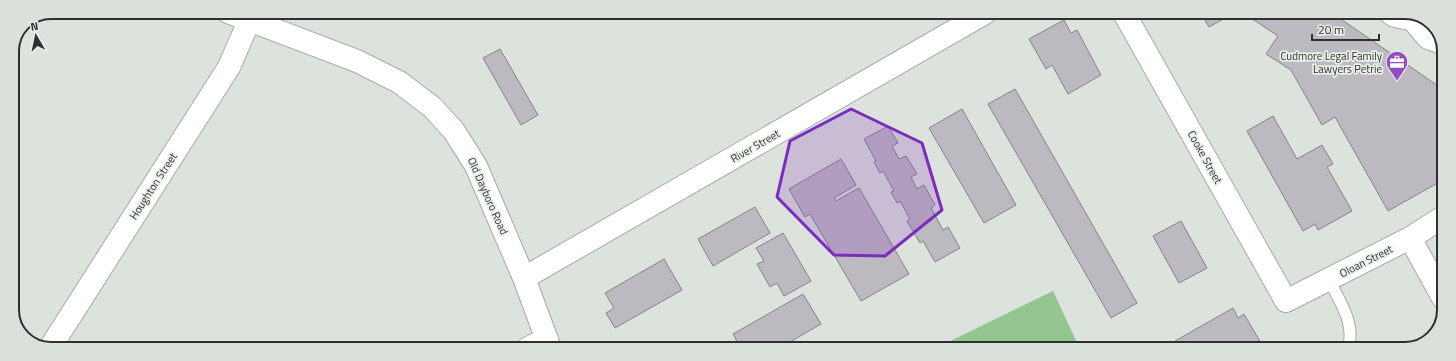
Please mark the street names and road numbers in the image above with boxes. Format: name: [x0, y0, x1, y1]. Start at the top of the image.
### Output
street label: River Street: [727, 125, 783, 167]
street label: Cooke Street: [1184, 127, 1226, 187]
street label: Houghton Street: [125, 149, 181, 223]
street label: Old Dayboro Road: [464, 155, 512, 237]
street label: Oloan Street: [1337, 241, 1396, 281]

